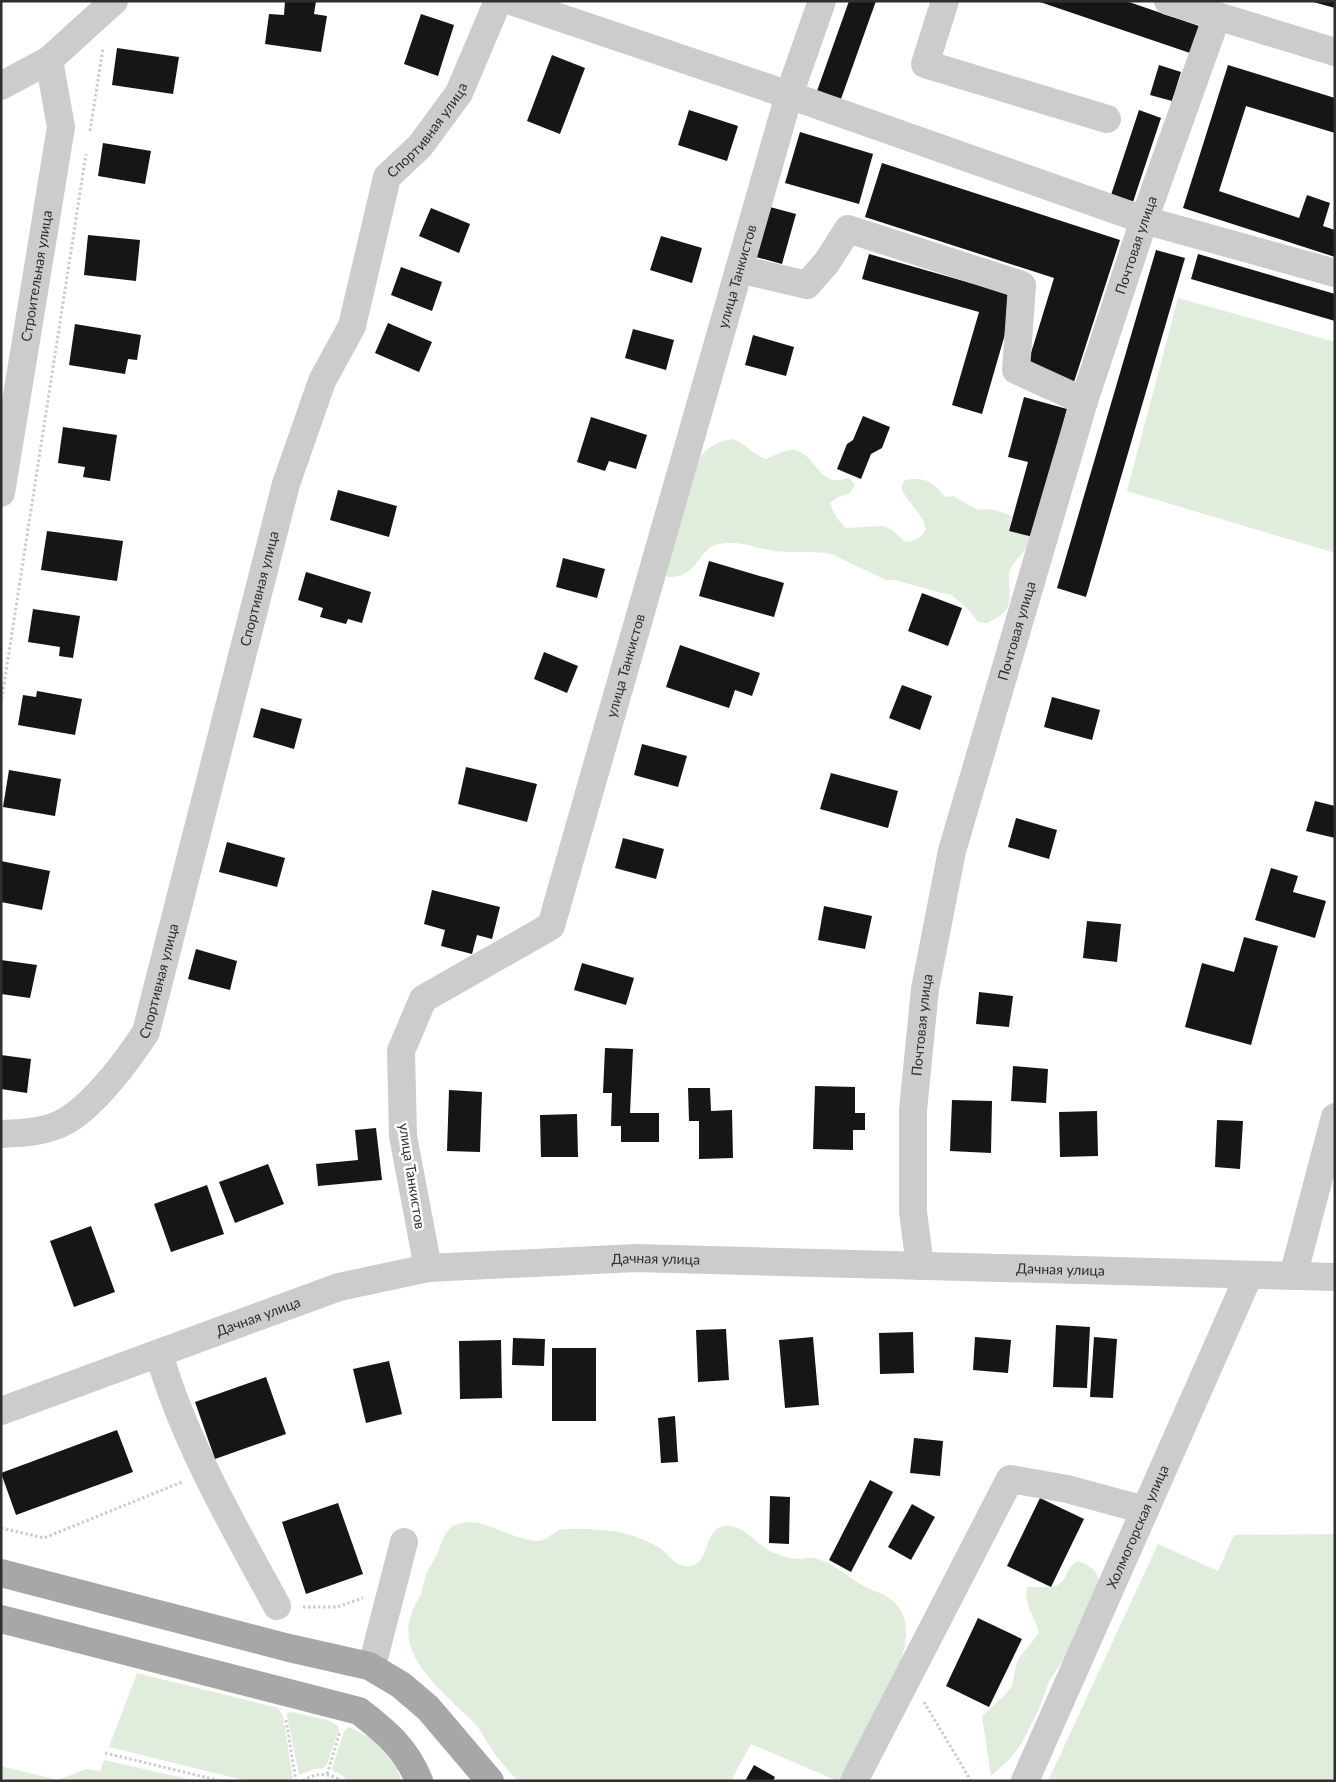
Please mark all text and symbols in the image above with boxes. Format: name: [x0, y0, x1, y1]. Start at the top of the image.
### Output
street label: Спортивная улица: [383, 80, 470, 181]
street label: Почтовая улица: [1111, 193, 1160, 296]
street label: Строительная улица: [17, 209, 55, 343]
street label: улица Танкистов: [714, 222, 760, 330]
street label: Спортивная улица: [236, 529, 282, 648]
street label: Почтовая улица: [993, 579, 1039, 682]
street label: улица Танкистов: [602, 612, 648, 719]
street label: Спортивная улица: [135, 921, 181, 1042]
street label: Почтовая улица: [907, 972, 936, 1077]
street label: улица Танкистов: [396, 1122, 429, 1230]
street label: Дачная улица: [611, 1249, 700, 1268]
street label: Дачная улица: [1016, 1259, 1105, 1279]
street label: Дачная улица: [213, 1293, 303, 1339]
street label: Холмогорская улица: [1102, 1462, 1172, 1591]

